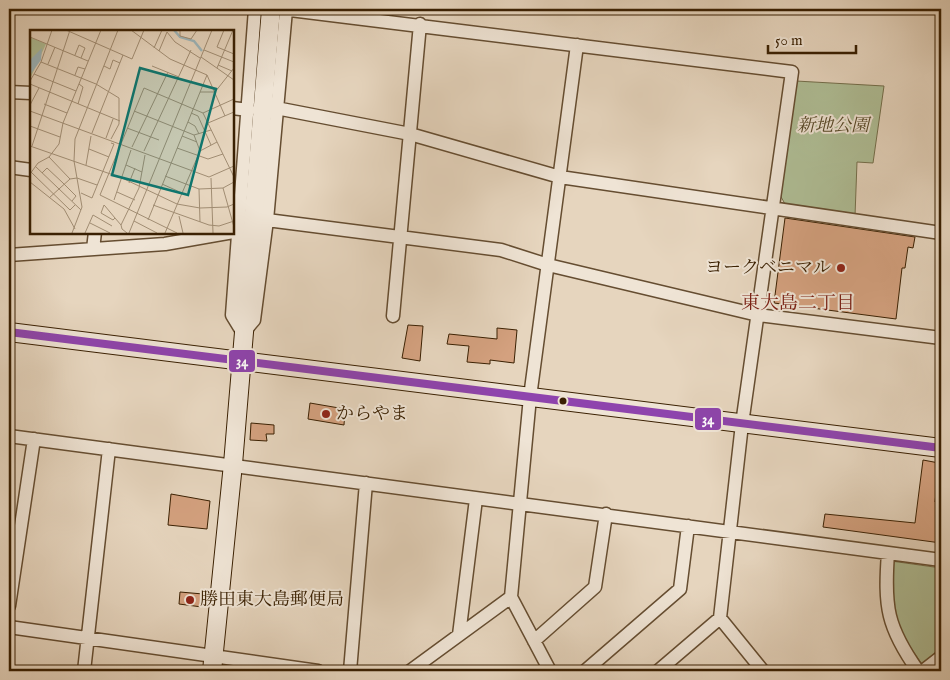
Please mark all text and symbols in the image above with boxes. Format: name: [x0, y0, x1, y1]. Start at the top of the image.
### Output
scale bar: [768, 22, 855, 54]
inset map: [30, 30, 234, 234]
text: 50 m: [775, 31, 803, 50]
park label: 新地公園: [797, 115, 872, 138]
place label: ヨークベニマル: [705, 257, 831, 280]
marker: ヨークベニマル: [835, 262, 847, 274]
district label: 東大島二丁目: [741, 292, 855, 316]
line badge: 34: [228, 349, 256, 373]
text: 34: [236, 353, 249, 371]
unlabelled marker: [558, 396, 568, 406]
place label: からやま: [336, 403, 408, 426]
line badge: 34: [694, 407, 722, 431]
marker: からやま: [320, 408, 332, 420]
text: 34: [702, 411, 715, 429]
place label: 勝田東大島郵便局: [200, 589, 344, 612]
marker: 勝田東大島郵便局: [184, 594, 196, 606]

